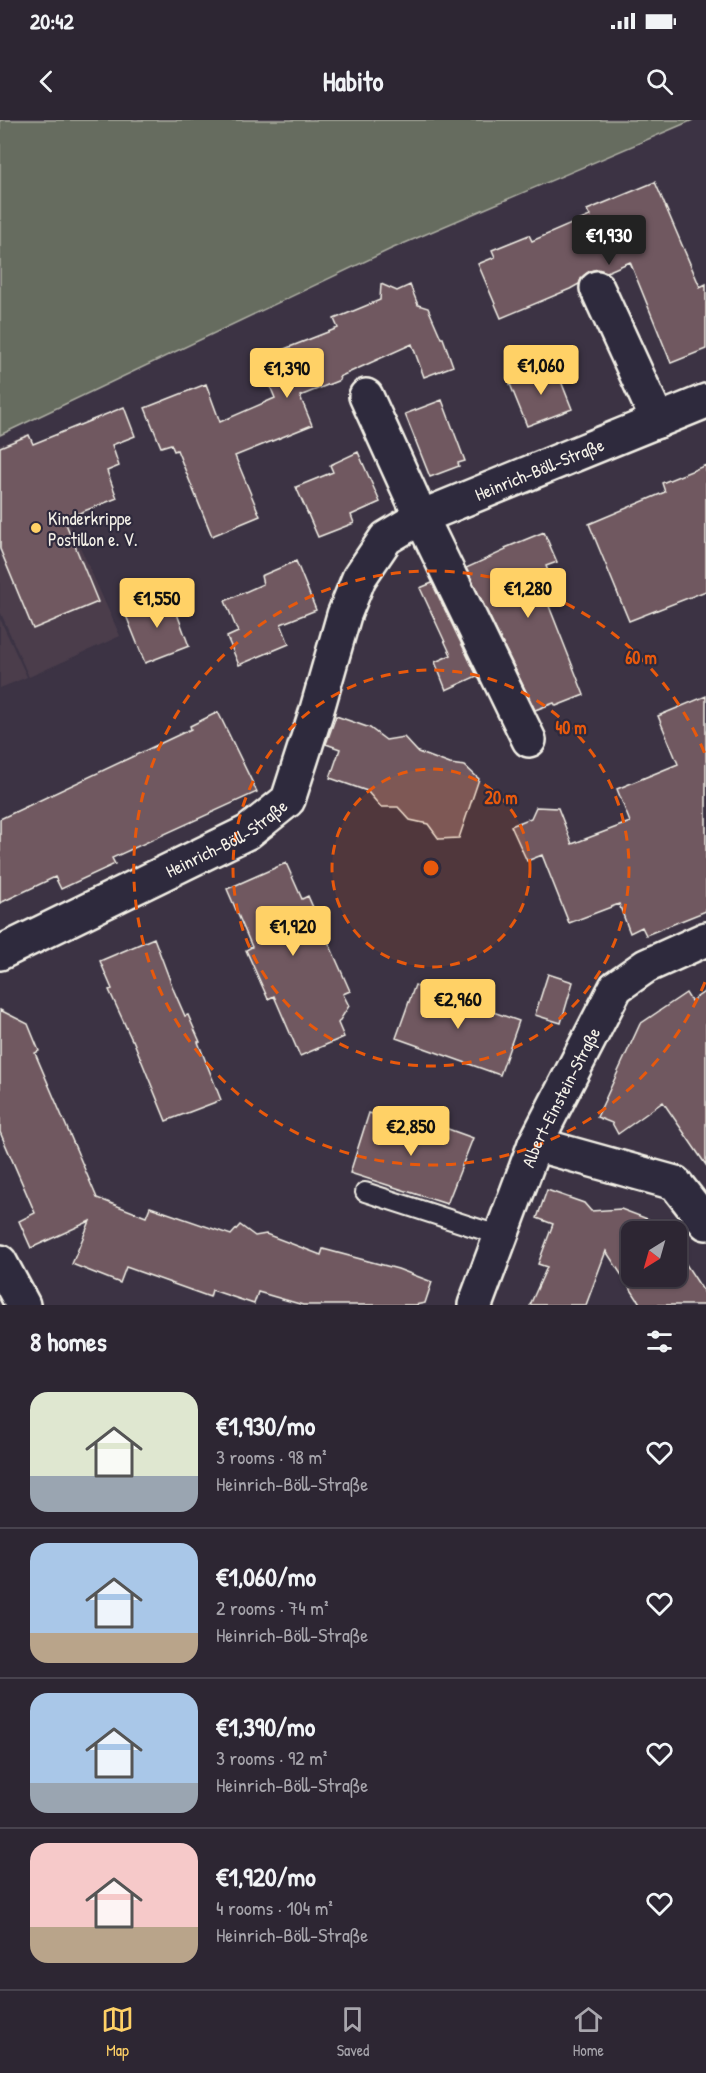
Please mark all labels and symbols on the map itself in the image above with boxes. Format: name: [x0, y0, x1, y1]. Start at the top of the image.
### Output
pin: €1,930: [560, 215, 658, 266]
pin: €1,060: [492, 345, 590, 396]
pin: €1,390: [238, 348, 336, 399]
street label: Heinrich-Böll-Straße: [471, 431, 607, 506]
place label: Kinderkrippe Postillon e. V.: [48, 506, 137, 552]
marker: Kinderkrippe Postillon e. V.: [29, 521, 43, 535]
pin: €1,280: [479, 568, 577, 619]
pin: €1,550: [108, 578, 206, 629]
text: 60 m: [625, 645, 657, 670]
text: 40 m: [555, 715, 587, 740]
text: 20 m: [485, 785, 517, 810]
street label: Heinrich-Böll-Straße: [161, 793, 292, 883]
centre of rings: [421, 858, 441, 878]
pin: €1,920: [244, 906, 342, 957]
pin: €2,960: [409, 979, 507, 1030]
street label: Albert-Einstein-Straße: [515, 1023, 606, 1171]
pin: €2,850: [362, 1106, 460, 1157]
north arrow: [621, 1221, 687, 1287]

